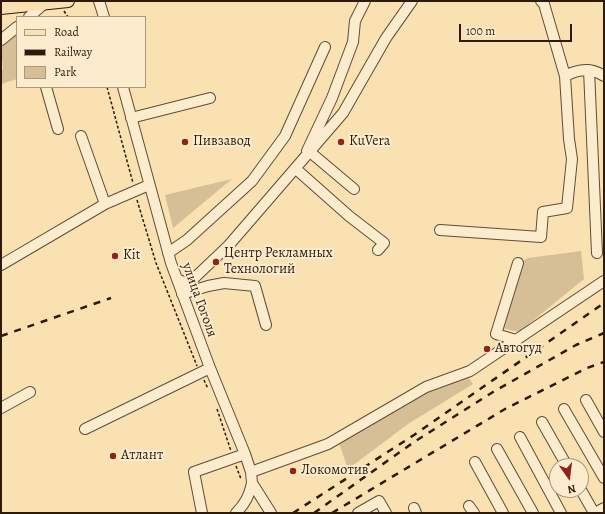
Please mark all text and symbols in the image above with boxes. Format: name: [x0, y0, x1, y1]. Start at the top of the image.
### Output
legend: [16, 16, 146, 88]
scale bar: [461, 16, 574, 42]
text: 100 m: [466, 23, 495, 39]
text: Road: [54, 24, 79, 40]
text: Railway: [54, 44, 92, 60]
text: Park: [54, 64, 77, 80]
place label: Пивзавод: [193, 134, 251, 150]
place label: KuVera: [349, 134, 390, 150]
marker: Пивзавод: [180, 137, 190, 147]
marker: KuVera: [336, 137, 346, 147]
place label: Центр Рекламных Технологий: [224, 246, 333, 278]
place label: Kit: [123, 248, 140, 264]
marker: Kit: [110, 251, 120, 261]
marker: Центр Рекламных Технологий: [211, 257, 221, 267]
street label: улица Гоголя: [178, 260, 220, 340]
place label: Автогуд: [495, 341, 542, 357]
marker: Автогуд: [482, 344, 492, 354]
place label: Атлант: [121, 448, 163, 464]
marker: Атлант: [108, 451, 118, 461]
north arrow: [549, 458, 589, 498]
place label: Локомотив: [301, 463, 369, 479]
marker: Локомотив: [288, 466, 298, 476]
text: N: [566, 481, 577, 497]

